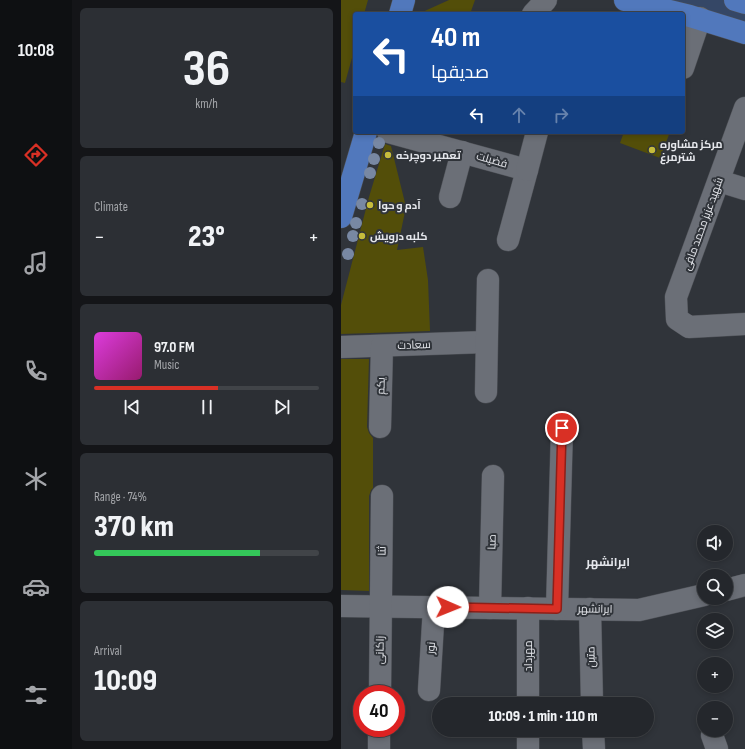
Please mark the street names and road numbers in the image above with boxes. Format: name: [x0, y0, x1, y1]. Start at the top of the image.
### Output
street label: فضیلت: [475, 149, 509, 171]
street label: شهید عزیز محمد مافی: [680, 176, 726, 272]
street label: سعادت: [397, 338, 431, 352]
street label: یکم: [374, 377, 389, 395]
street label: صبا: [485, 534, 499, 550]
street label: ثنا: [375, 546, 389, 556]
street label: ایرانشهر: [576, 602, 613, 616]
street label: زاکانی: [373, 635, 387, 664]
street label: مهرداد: [522, 640, 535, 672]
street label: نور: [424, 641, 438, 656]
street label: متین: [584, 646, 598, 668]

